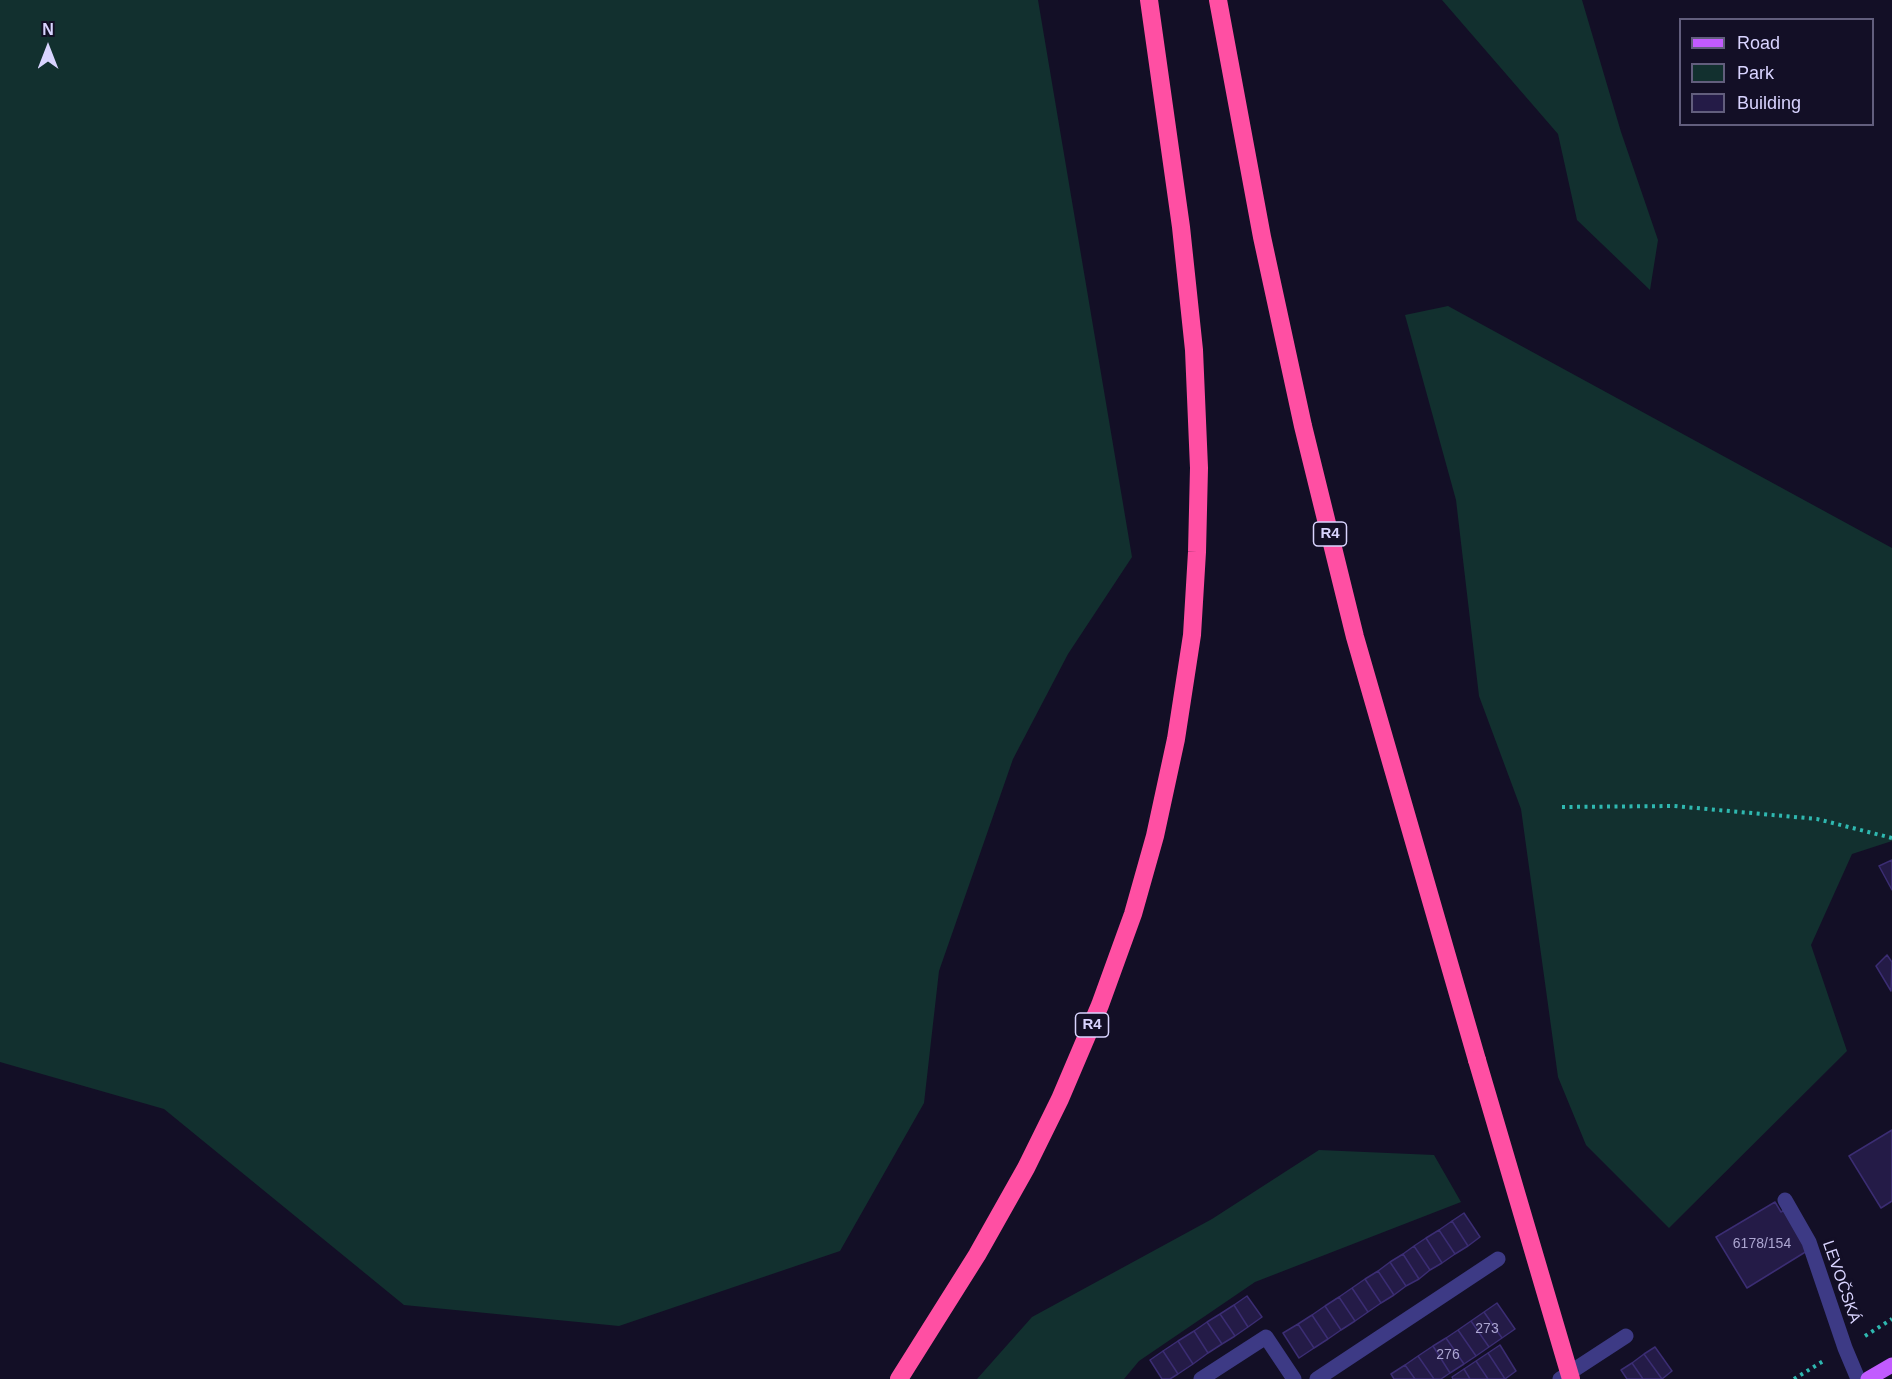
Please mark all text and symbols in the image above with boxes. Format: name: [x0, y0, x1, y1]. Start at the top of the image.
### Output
north arrow: [18, 18, 78, 78]
legend: [1679, 18, 1874, 126]
text: N: [42, 21, 54, 38]
text: Road: [1737, 33, 1780, 53]
text: Park: [1737, 63, 1774, 83]
text: Building: [1737, 93, 1801, 113]
road number: R4: [1314, 522, 1346, 546]
road number: R4: [1076, 1013, 1108, 1037]
house number: 6178/154: [1733, 1236, 1791, 1252]
street label: LEVOČSKÁ: [1818, 1238, 1864, 1326]
house number: 273: [1475, 1321, 1499, 1337]
house number: 276: [1436, 1347, 1460, 1363]

